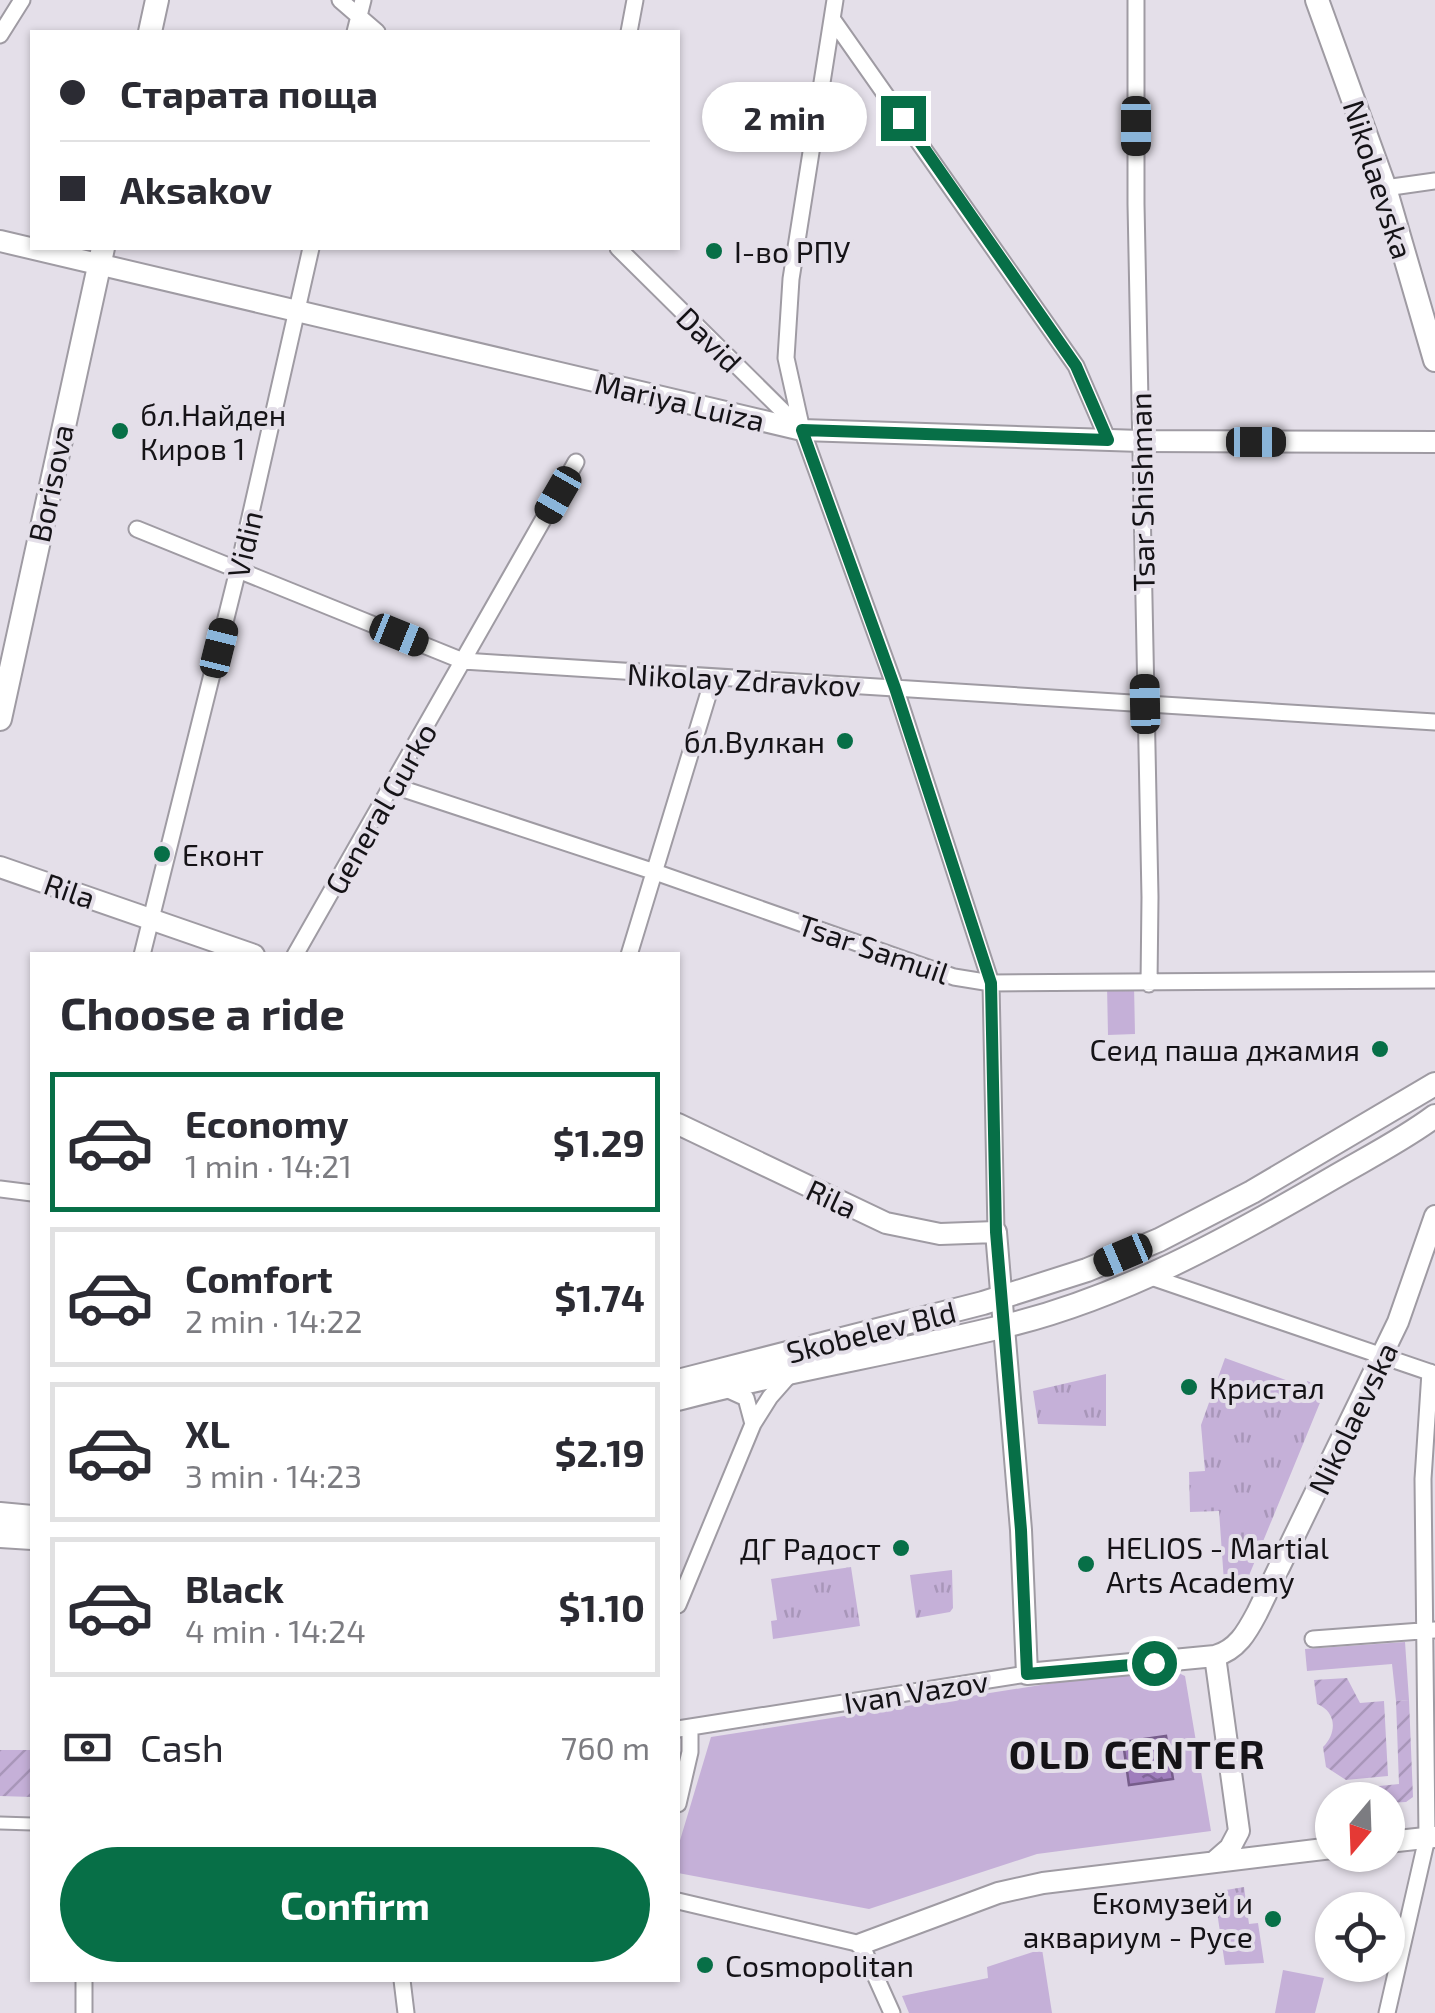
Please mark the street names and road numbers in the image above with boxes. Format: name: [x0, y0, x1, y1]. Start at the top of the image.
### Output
street label: Nikolaevska: [1336, 95, 1422, 263]
street label: David: [670, 299, 750, 379]
street label: Mariya Luiza: [592, 364, 768, 438]
street label: Tsar Shishman: [1121, 392, 1161, 592]
street label: Borisova: [20, 421, 80, 545]
street label: Vidin: [219, 507, 269, 581]
street label: Nikolay Zdravkov: [626, 655, 862, 703]
street label: General Gurko: [316, 716, 444, 900]
street label: Rila: [40, 865, 100, 915]
street label: Tsar Samuil: [794, 905, 954, 991]
street label: Rila: [801, 1171, 863, 1225]
street label: Skobelev Bld: [782, 1293, 960, 1369]
street label: Nikolaevska: [1300, 1336, 1404, 1500]
street label: Ivan Vazov: [841, 1662, 991, 1720]

